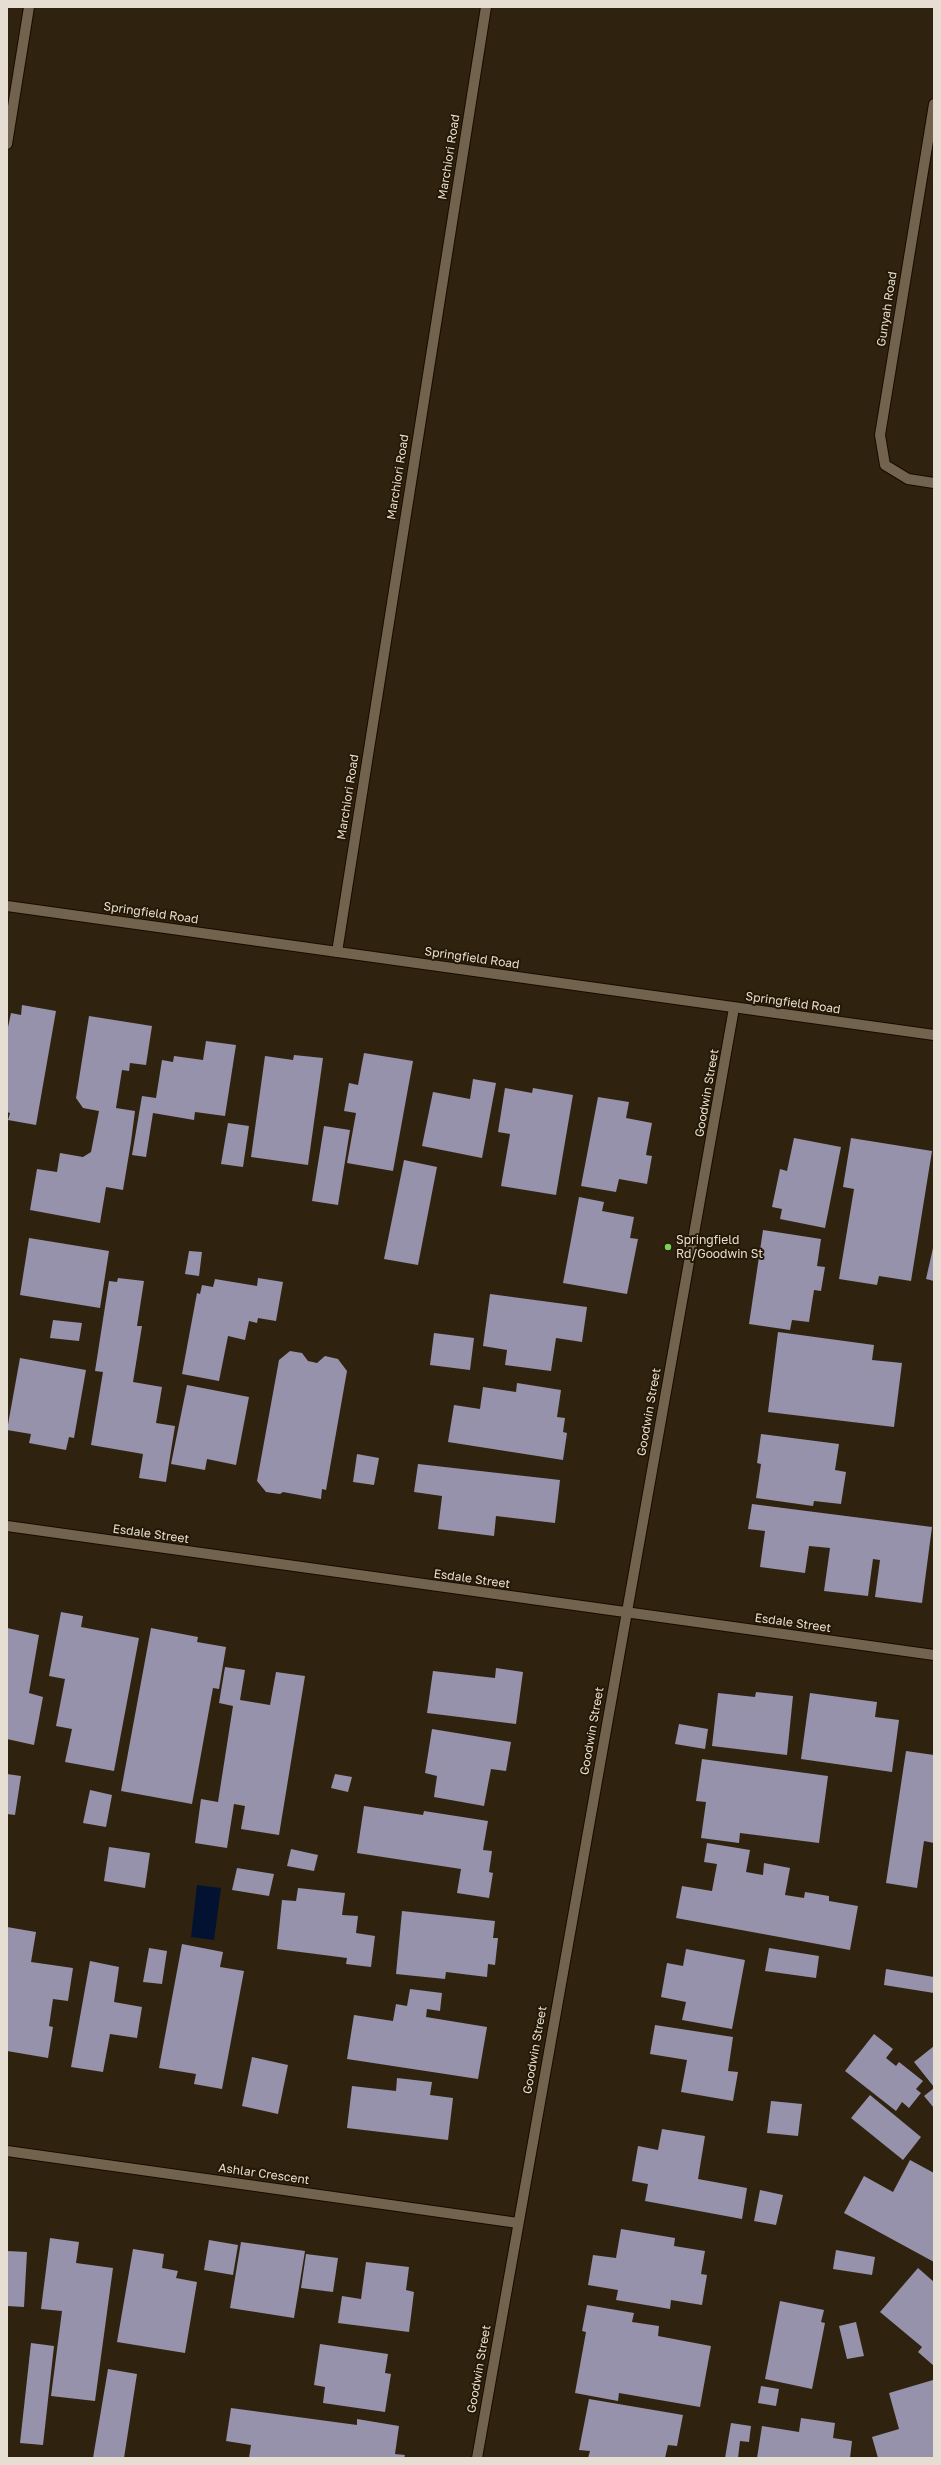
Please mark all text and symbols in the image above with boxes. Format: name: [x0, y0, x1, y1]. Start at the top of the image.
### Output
street label: Marchiori Road: [435, 113, 463, 201]
street label: Gunyah Road: [874, 270, 900, 348]
street label: Marchiori Road: [384, 433, 412, 521]
street label: Marchiori Road: [334, 753, 362, 841]
street label: Springfield Road: [103, 899, 199, 927]
street label: Springfield Road: [424, 944, 520, 972]
street label: Springfield Road: [745, 989, 841, 1017]
street label: Goodwin Street: [692, 1048, 722, 1138]
place label: Springfield Rd/Goodwin St: [676, 1233, 763, 1261]
marker: Springfield Rd/Goodwin St: [663, 1242, 673, 1252]
street label: Goodwin Street: [634, 1367, 664, 1457]
street label: Esdale Street: [112, 1522, 190, 1546]
street label: Esdale Street: [433, 1567, 511, 1591]
street label: Esdale Street: [754, 1611, 832, 1635]
street label: Goodwin Street: [577, 1686, 607, 1776]
street label: Goodwin Street: [520, 2005, 550, 2095]
street label: Ashlar Crescent: [218, 2160, 310, 2188]
street label: Goodwin Street: [464, 2324, 494, 2414]

